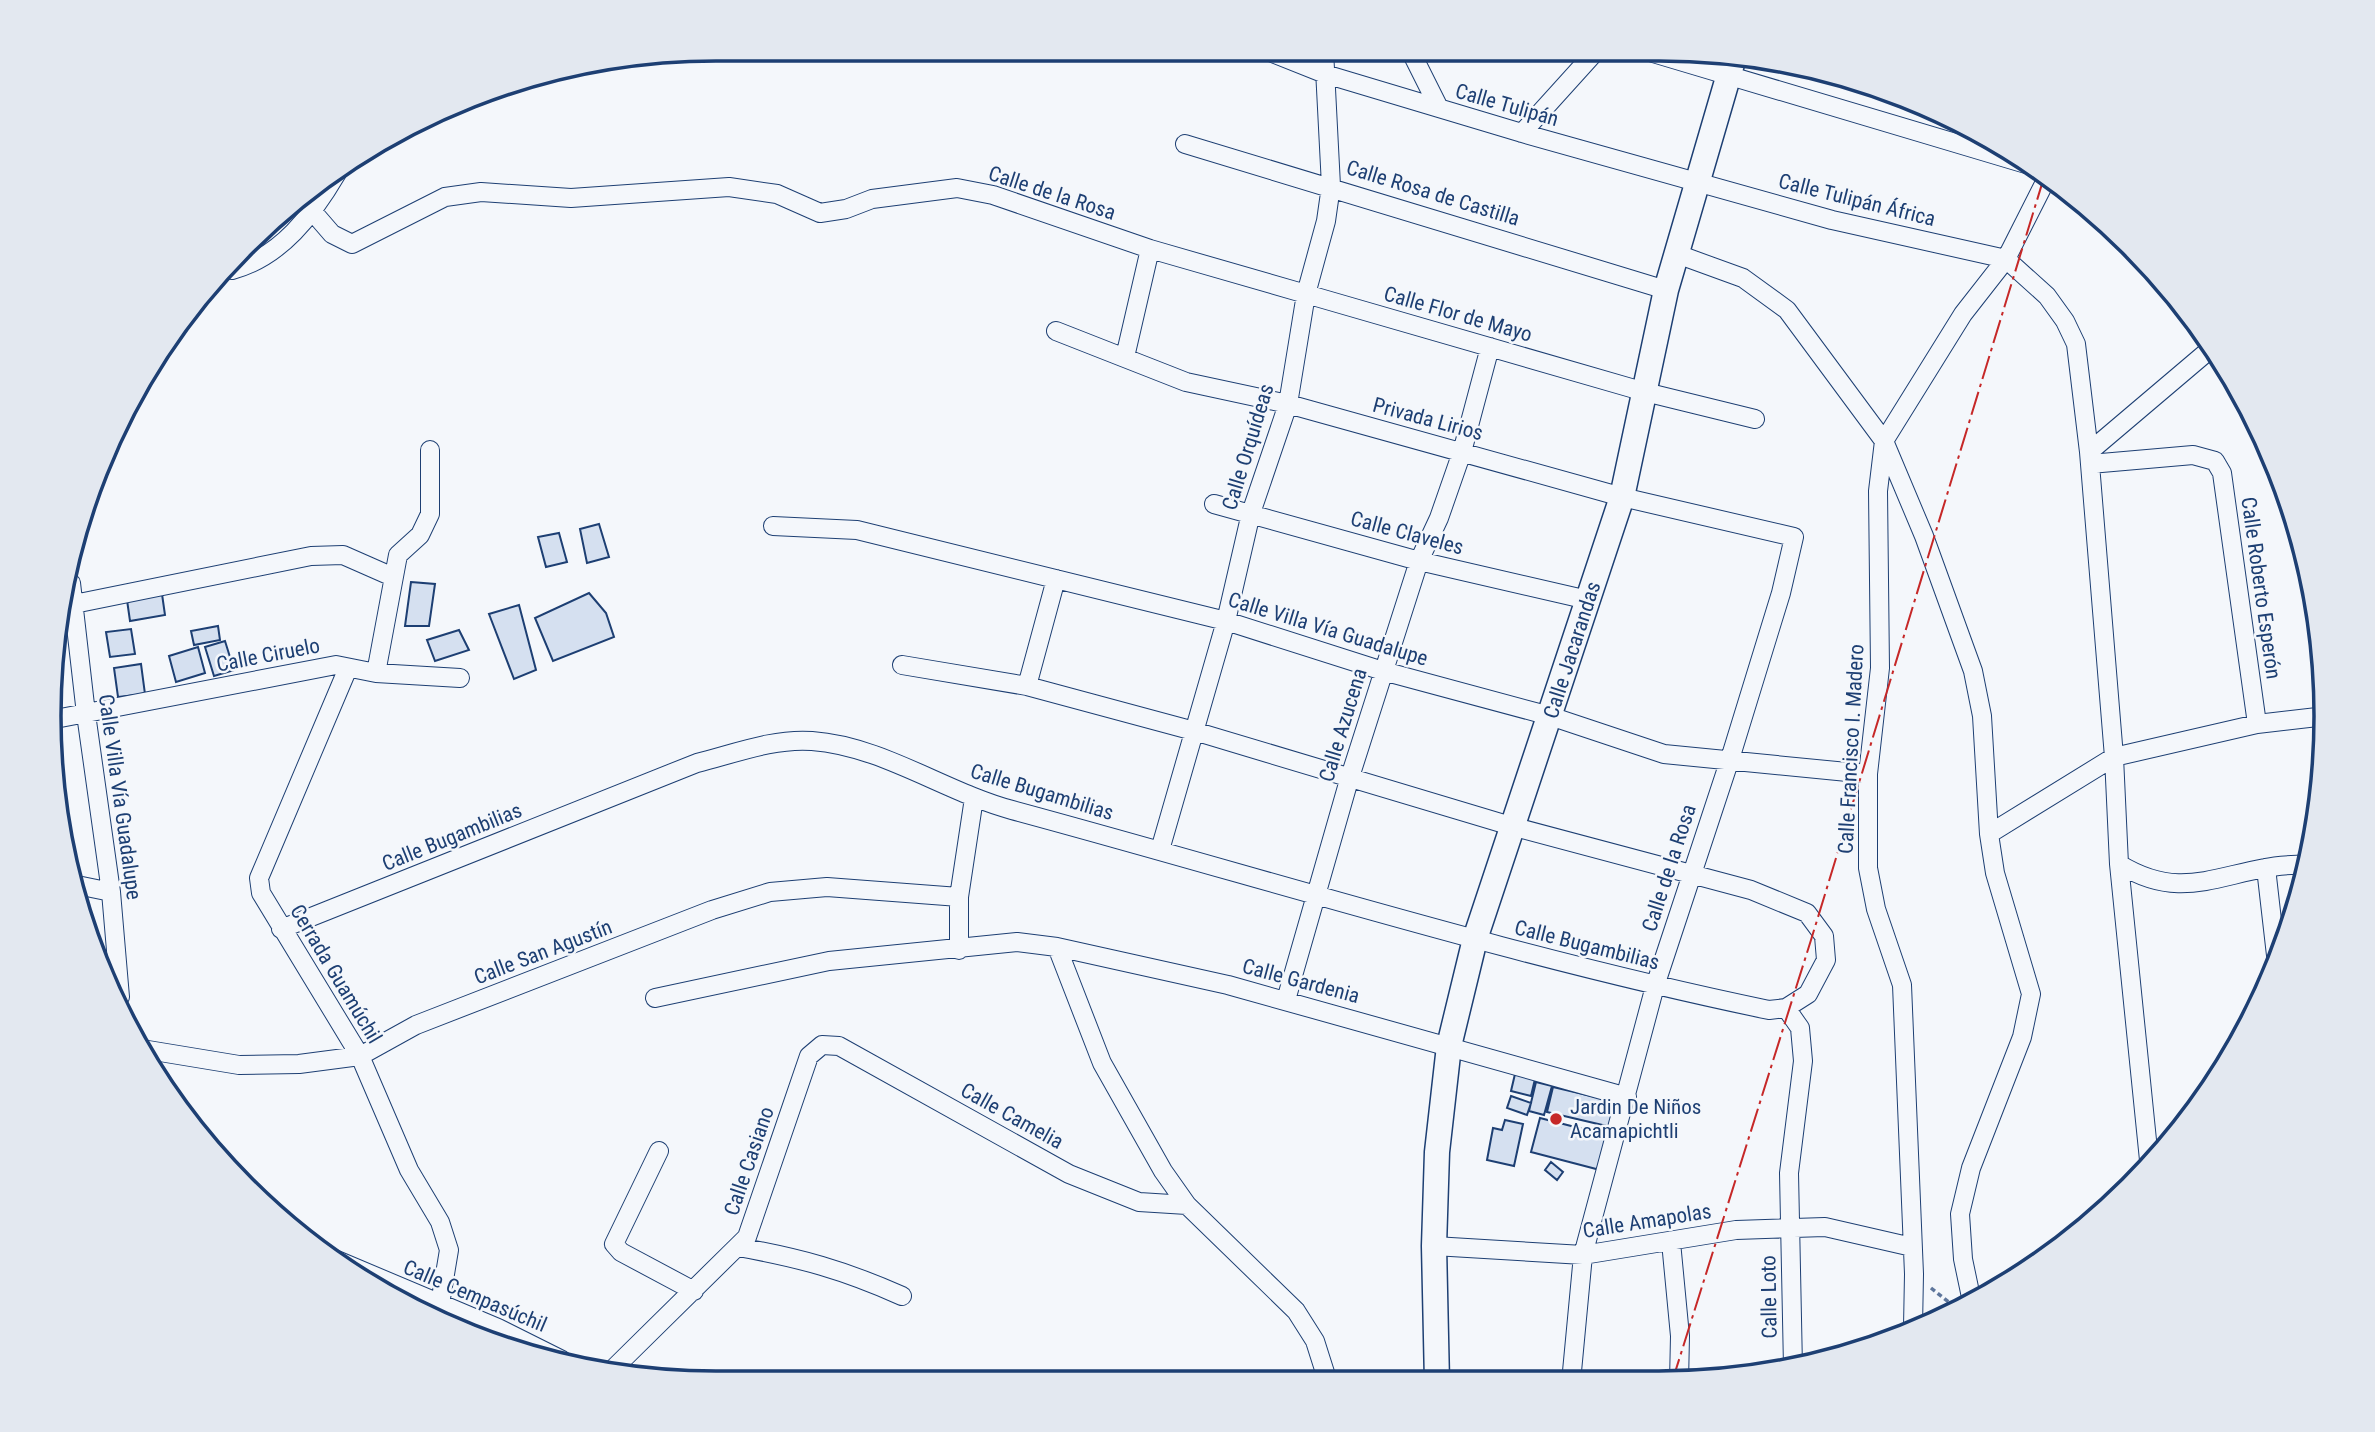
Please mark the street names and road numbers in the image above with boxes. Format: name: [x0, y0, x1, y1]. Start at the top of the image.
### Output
street label: Calle Tulipán: [1453, 79, 1561, 131]
street label: Calle Rosa de Castilla: [1344, 155, 1522, 231]
street label: Calle de la Rosa: [985, 161, 1119, 225]
street label: Calle Tulipán África: [1776, 169, 1938, 231]
street label: Calle Flor de Mayo: [1381, 281, 1535, 347]
street label: Calle Orquídeas: [1217, 381, 1279, 513]
street label: Privada Lirios: [1370, 393, 1486, 445]
street label: Calle Roberto Esperón: [2236, 495, 2286, 681]
street label: Calle Claveles: [1348, 506, 1466, 560]
street label: Calle Jacarandas: [1539, 579, 1605, 721]
street label: Calle Villa Vía Guadalupe: [1225, 587, 1431, 671]
street label: Calle Ciruelo: [214, 633, 322, 677]
street label: Calle Francisco I. Madero: [1834, 644, 1868, 854]
street label: Calle Azucena: [1314, 665, 1372, 785]
street label: Calle Villa Vía Guadalupe: [94, 693, 146, 901]
street label: Calle Bugambilias: [967, 759, 1117, 825]
street label: Calle Bugambilias: [379, 798, 525, 876]
street label: Calle de la Rosa: [1637, 801, 1701, 935]
street label: Cerrada Guamúchil: [285, 900, 387, 1048]
street label: Calle San Agustín: [471, 915, 615, 989]
street label: Calle Bugambilias: [1512, 915, 1662, 975]
street label: Calle Gardenia: [1240, 954, 1362, 1008]
street label: Calle Camelia: [957, 1078, 1067, 1154]
street label: Calle Casiano: [719, 1103, 779, 1219]
street label: Calle Amapolas: [1581, 1199, 1713, 1243]
street label: Calle Cempasúchil: [400, 1255, 550, 1337]
street label: Calle Loto: [1756, 1255, 1782, 1339]

